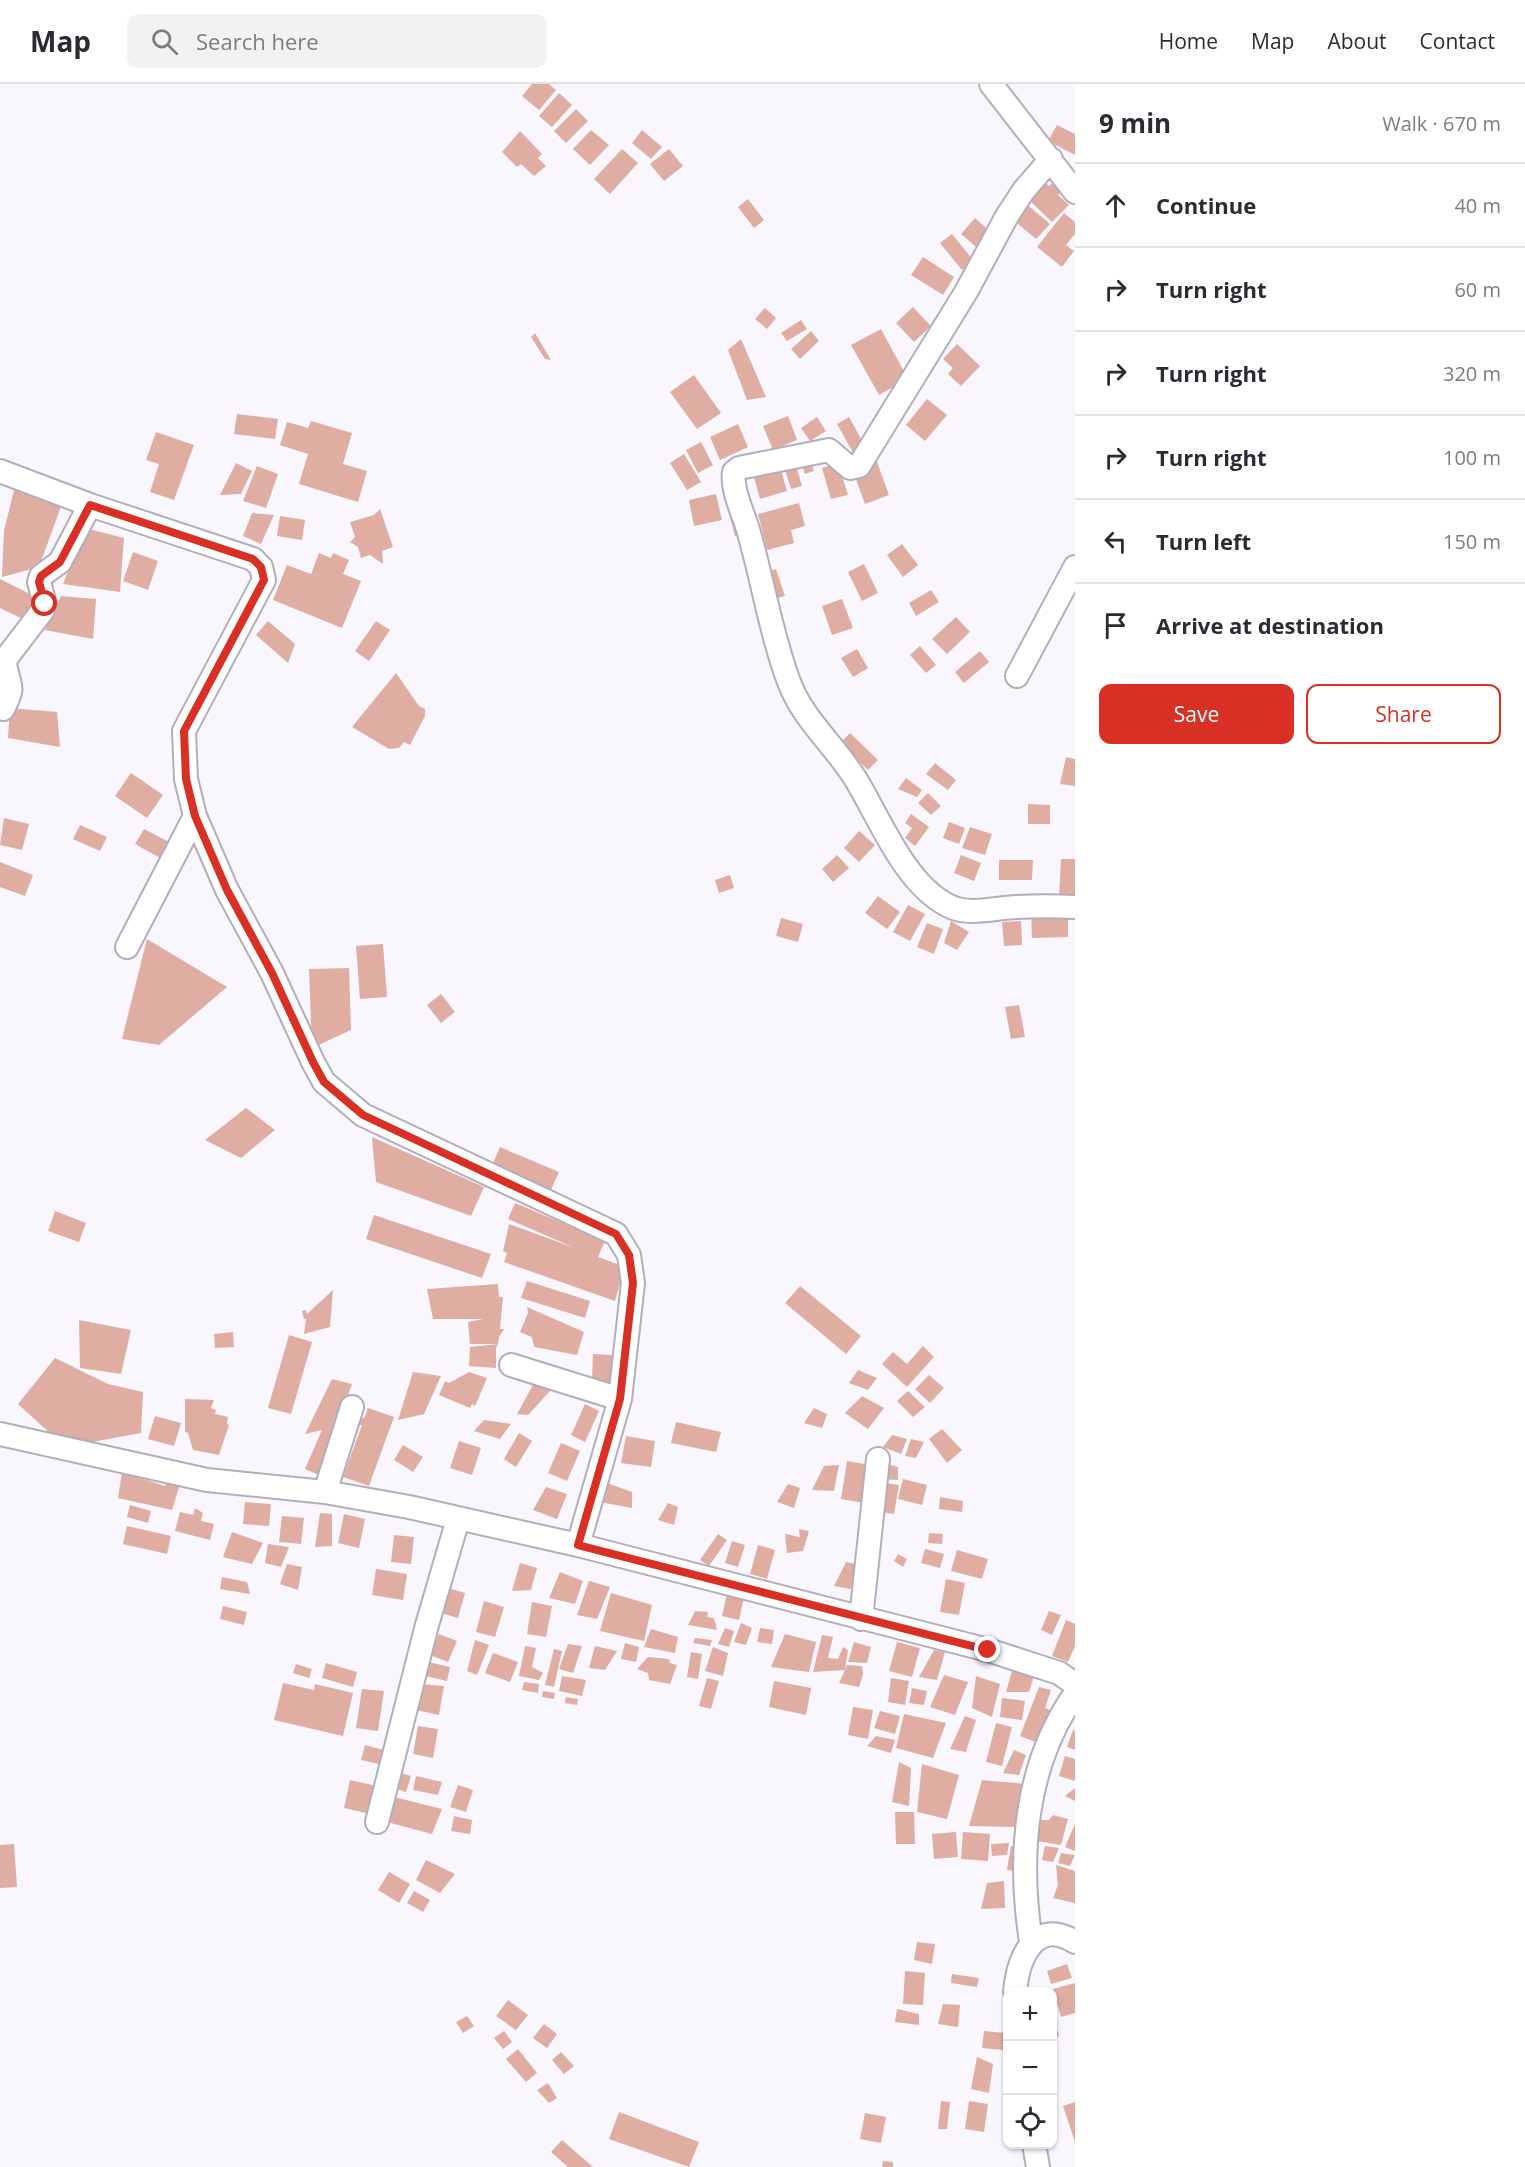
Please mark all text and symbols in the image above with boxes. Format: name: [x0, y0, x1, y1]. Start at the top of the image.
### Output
search box: [127, 14, 547, 68]
text: Map: [30, 22, 91, 60]
icon: search: [148, 25, 181, 58]
text: Search here: [196, 26, 319, 56]
text: Home: [1159, 27, 1218, 55]
text: Map: [1251, 27, 1294, 55]
text: About: [1327, 27, 1387, 55]
text: Contact: [1420, 27, 1495, 55]
text: 9 min: [1099, 105, 1171, 141]
text: Walk · 670 m: [1382, 110, 1501, 137]
icon: ahead: [1099, 189, 1132, 222]
text: Continue: [1156, 190, 1256, 220]
text: 40 m: [1454, 192, 1501, 219]
icon: right: [1099, 273, 1132, 306]
text: Turn right: [1156, 274, 1267, 304]
text: 60 m: [1454, 276, 1501, 303]
icon: right: [1099, 357, 1132, 390]
text: Turn right: [1156, 358, 1267, 388]
text: 320 m: [1443, 360, 1501, 387]
icon: right: [1099, 441, 1132, 474]
text: Turn right: [1156, 442, 1267, 472]
text: 100 m: [1443, 444, 1501, 471]
icon: left: [1099, 525, 1132, 558]
text: Turn left: [1156, 526, 1251, 556]
text: 150 m: [1443, 528, 1501, 555]
route start: [31, 590, 57, 616]
icon: arrive: [1099, 609, 1132, 642]
text: Arrive at destination: [1156, 610, 1384, 640]
button: Save: [1099, 684, 1294, 744]
button: Share: [1306, 684, 1501, 744]
route end: [974, 1636, 1000, 1662]
map controls: [1003, 1987, 1057, 2149]
button: +: [1003, 1987, 1057, 2041]
button: −: [1003, 2041, 1057, 2095]
button: locate: [1003, 2095, 1057, 2149]

